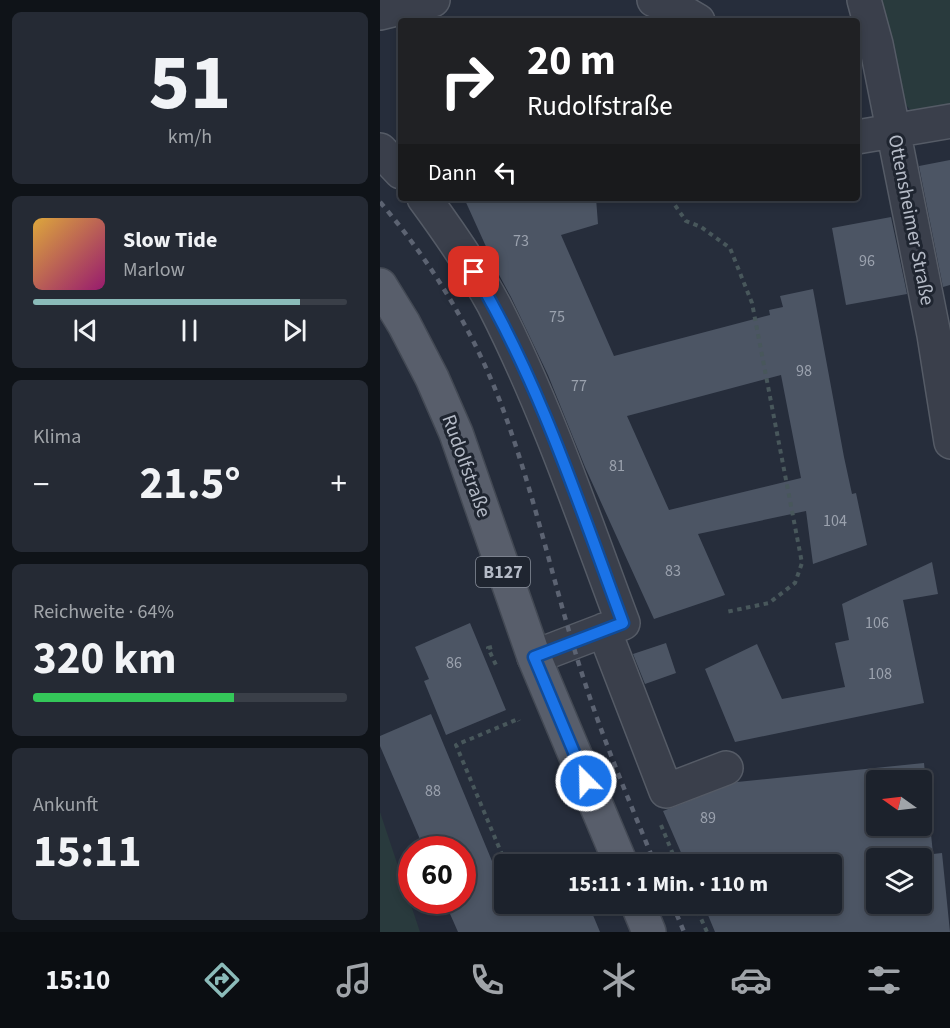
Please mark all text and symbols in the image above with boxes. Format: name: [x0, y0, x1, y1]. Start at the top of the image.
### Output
text: 51: [149, 28, 231, 139]
text: 20 m: [527, 31, 616, 91]
icon: right: [428, 42, 506, 120]
text: Rudolfstraße: [527, 87, 673, 126]
text: km/h: [168, 123, 212, 151]
street label: Ottensheimer Straße: [881, 132, 941, 308]
icon: left: [489, 156, 522, 189]
text: Dann: [428, 157, 477, 189]
text: Slow Tide: [123, 224, 217, 256]
house number: 73: [513, 230, 529, 252]
pin: [448, 246, 499, 297]
house number: 96: [859, 250, 875, 272]
icon: arrive: [457, 255, 490, 288]
text: Marlow: [123, 256, 185, 284]
house number: 75: [549, 306, 565, 328]
icon: previous: [69, 314, 102, 347]
icon: pause: [173, 314, 206, 347]
icon: next: [278, 314, 311, 347]
house number: 98: [796, 360, 812, 382]
house number: 77: [571, 375, 587, 397]
street label: Rudolfstraße: [434, 411, 498, 522]
text: Klima: [33, 423, 81, 451]
text: 21.5°: [139, 452, 241, 516]
house number: 81: [609, 455, 625, 477]
text: −: [33, 461, 49, 508]
text: +: [331, 461, 347, 508]
house number: 104: [823, 510, 847, 532]
road number: B127: [476, 557, 530, 587]
house number: 83: [665, 560, 681, 582]
text: Reichweite · 64%: [33, 598, 174, 626]
house number: 106: [865, 612, 889, 634]
text: 320 km: [33, 627, 177, 691]
house number: 86: [446, 652, 462, 674]
house number: 108: [868, 663, 892, 685]
position arrow: [554, 749, 618, 813]
north arrow: [866, 770, 932, 836]
map controls: [866, 770, 932, 914]
house number: 88: [425, 780, 441, 802]
text: Ankunft: [33, 791, 98, 819]
house number: 89: [700, 807, 716, 829]
text: 15:11: [33, 820, 142, 884]
speed limit sign: 60: [398, 836, 476, 914]
button: layers: [866, 848, 932, 914]
text: 15:11 · 1 Min. · 110 m: [568, 868, 768, 900]
icon: directions: [201, 959, 243, 1001]
icon: music: [333, 959, 375, 1001]
icon: phone: [466, 959, 508, 1001]
icon: climate: [598, 959, 640, 1001]
icon: car: [730, 959, 772, 1001]
icon: filters: [863, 959, 905, 1001]
text: 15:10: [45, 961, 110, 1000]

